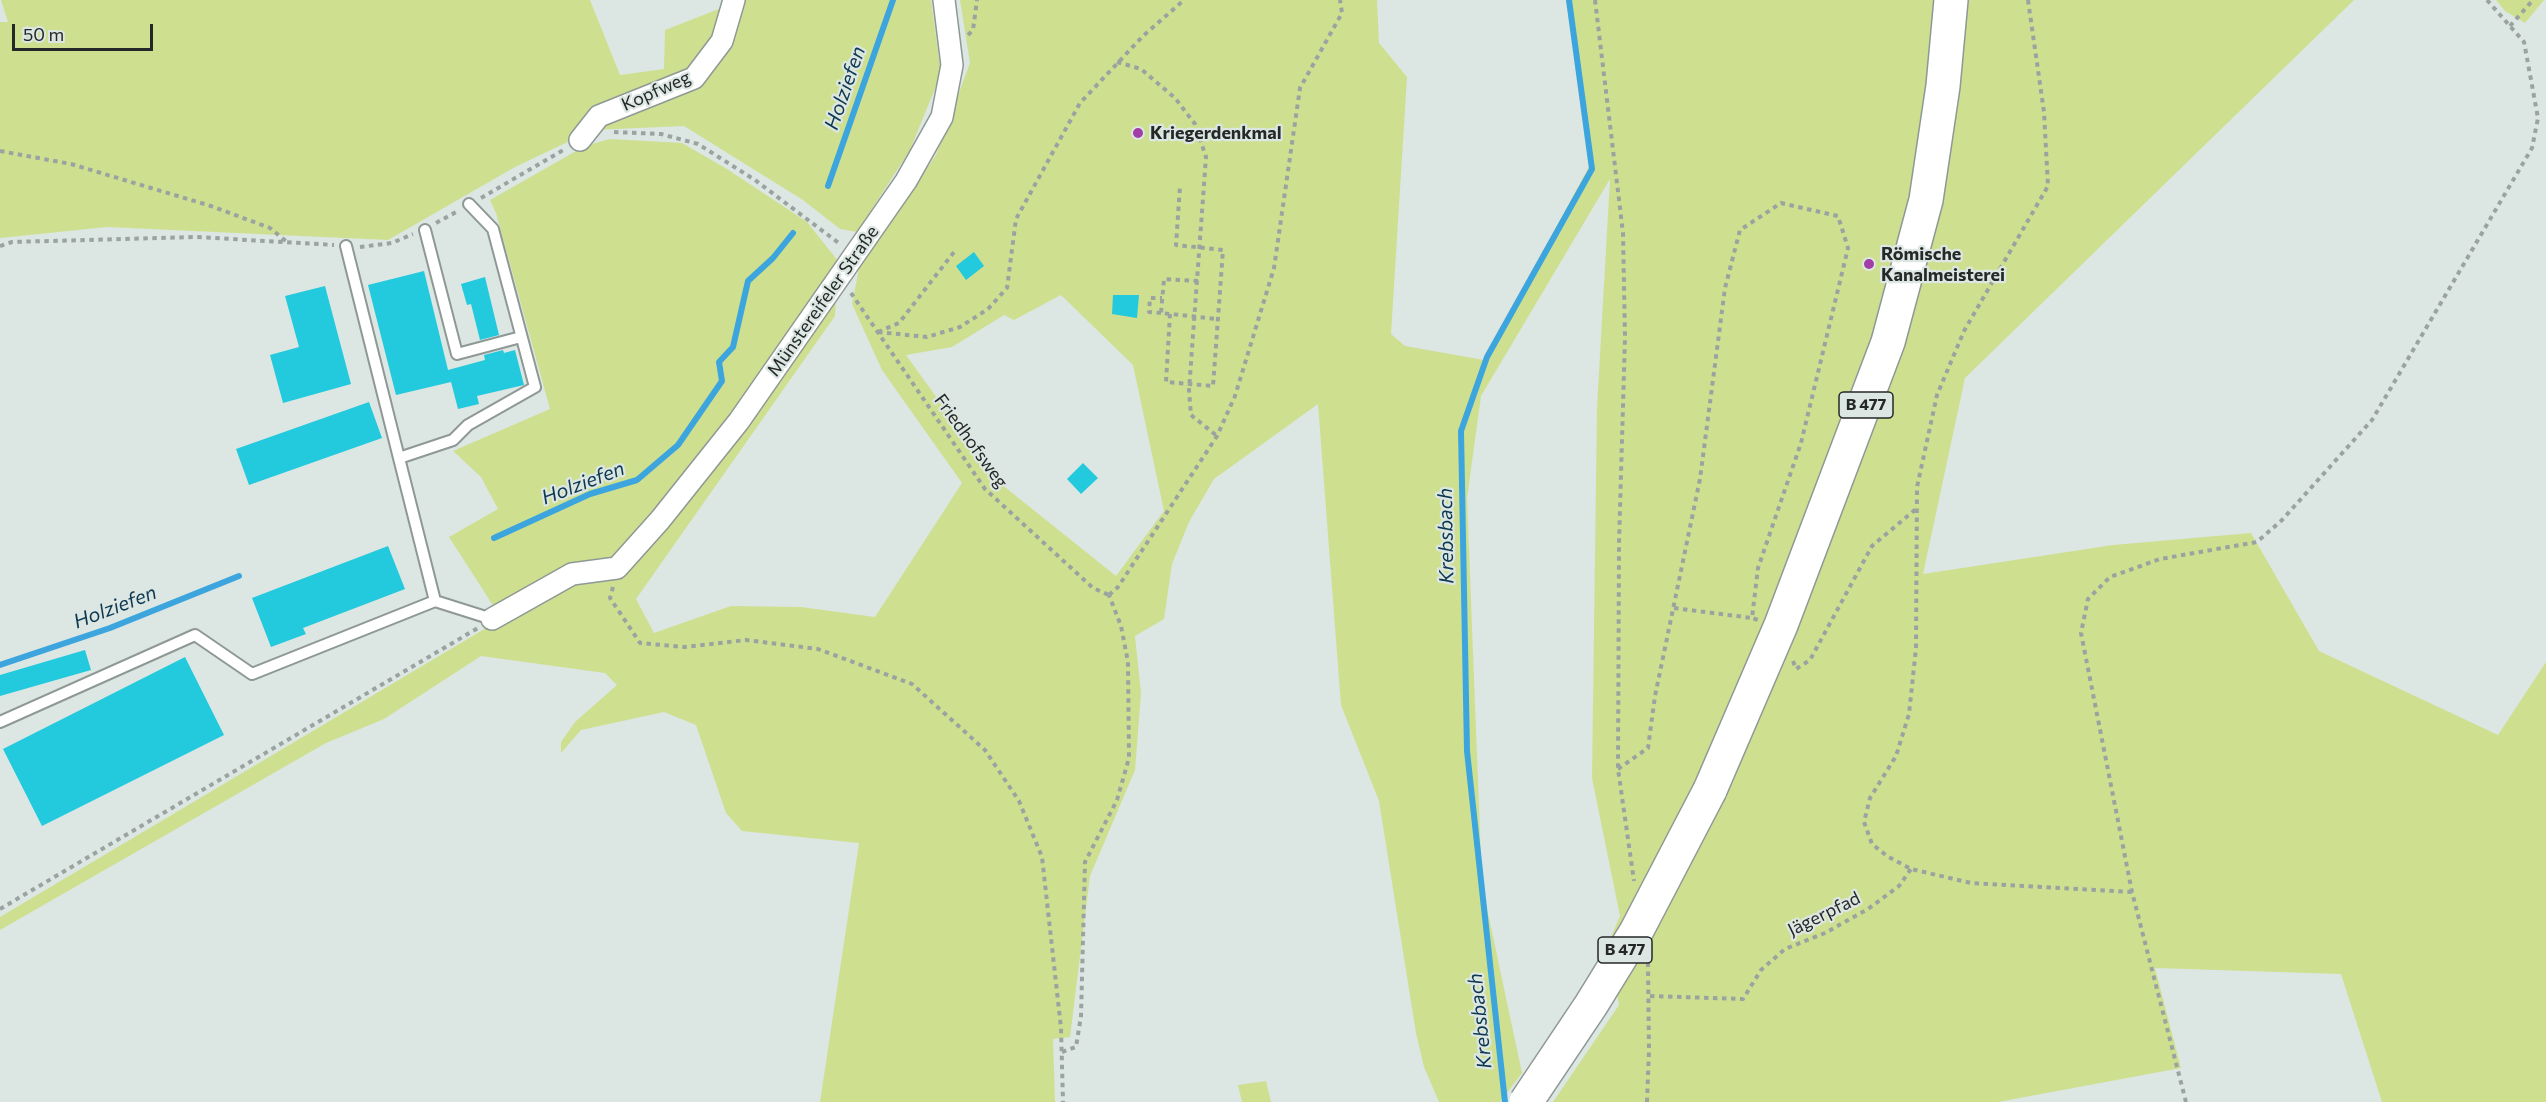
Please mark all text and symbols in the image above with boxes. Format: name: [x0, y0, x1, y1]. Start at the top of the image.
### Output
scale bar: [15, 12, 156, 50]
text: 50 m: [23, 23, 64, 45]
water label: Holziefen: [820, 43, 870, 133]
street label: Kopfweg: [618, 66, 694, 116]
place label: Kriegerdenkmal: [1150, 122, 1282, 144]
marker: Kriegerdenkmal: [1131, 126, 1145, 140]
street label: Münstereifeler Straße: [763, 222, 883, 380]
place label: Römische Kanalmeisterei: [1881, 243, 2005, 286]
marker: Römische Kanalmeisterei: [1862, 257, 1876, 271]
street label: Friedhofsweg: [930, 390, 1012, 492]
road number: B 477: [1839, 392, 1893, 418]
water label: Holziefen: [538, 456, 628, 510]
water label: Krebsbach: [1433, 488, 1459, 584]
water label: Holziefen: [70, 580, 160, 634]
street label: Jägerpfad: [1784, 887, 1864, 941]
road number: B 477: [1598, 937, 1652, 963]
water label: Krebsbach: [1463, 972, 1497, 1070]

